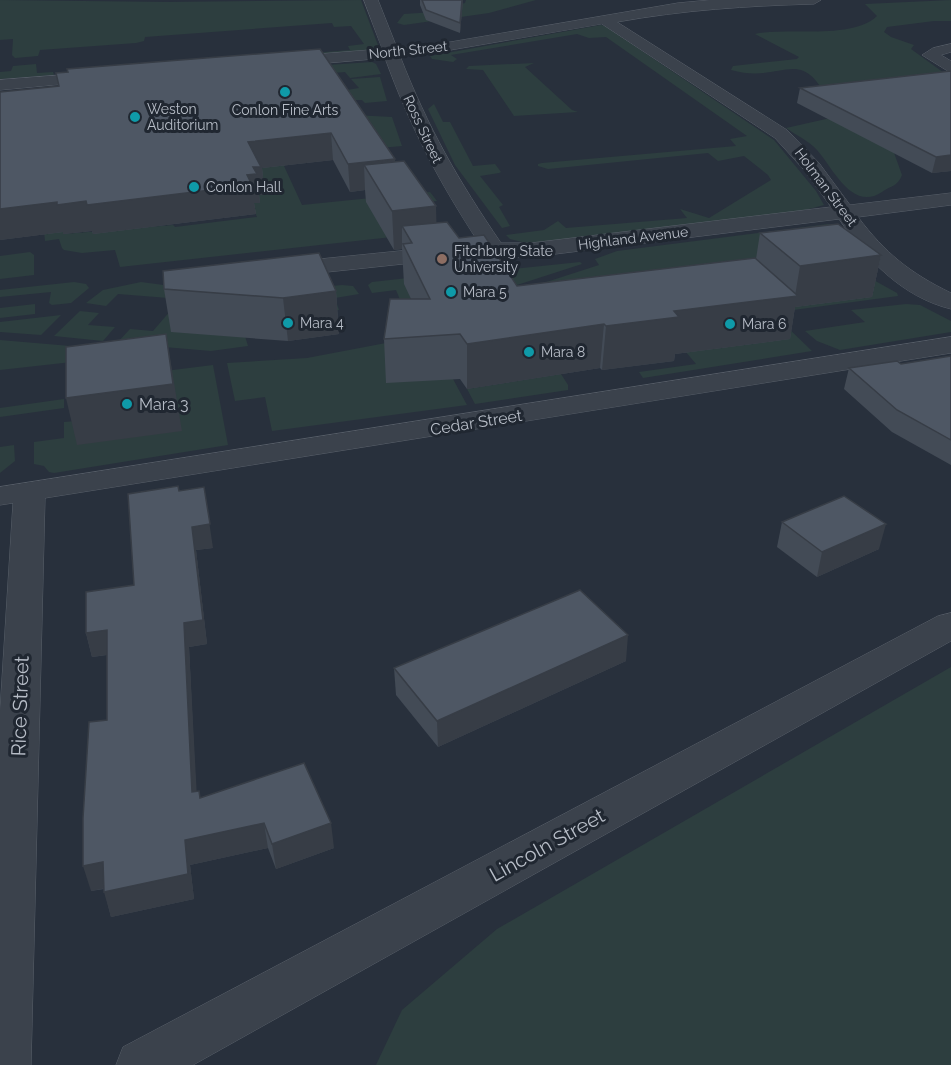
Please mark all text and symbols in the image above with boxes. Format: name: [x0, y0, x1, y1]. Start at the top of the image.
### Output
street label: North Street: [368, 38, 449, 62]
marker: Conlon Fine Arts: [278, 85, 292, 99]
street label: Ross Street: [400, 92, 446, 166]
place label: Weston Auditorium: [147, 101, 218, 133]
place label: Conlon Fine Arts: [232, 102, 339, 118]
marker: Weston Auditorium: [128, 110, 142, 124]
street label: Holman Street: [792, 145, 861, 229]
place label: Conlon Hall: [206, 179, 282, 195]
marker: Conlon Hall: [187, 180, 201, 194]
street label: Highland Avenue: [577, 223, 689, 253]
place label: Fitchburg State University: [454, 243, 553, 275]
marker: Fitchburg State University: [435, 252, 449, 266]
place label: Mara 5: [463, 284, 507, 300]
marker: Mara 5: [444, 285, 458, 299]
place label: Mara 4: [300, 315, 344, 331]
marker: Mara 4: [281, 316, 295, 330]
place label: Mara 6: [742, 316, 786, 332]
marker: Mara 6: [723, 317, 737, 331]
place label: Mara 8: [541, 344, 585, 360]
marker: Mara 8: [522, 345, 536, 359]
place label: Mara 3: [139, 395, 189, 414]
marker: Mara 3: [120, 397, 134, 411]
street label: Cedar Street: [429, 406, 524, 439]
street label: Rice Street: [6, 655, 34, 757]
street label: Lincoln Street: [485, 803, 609, 887]

